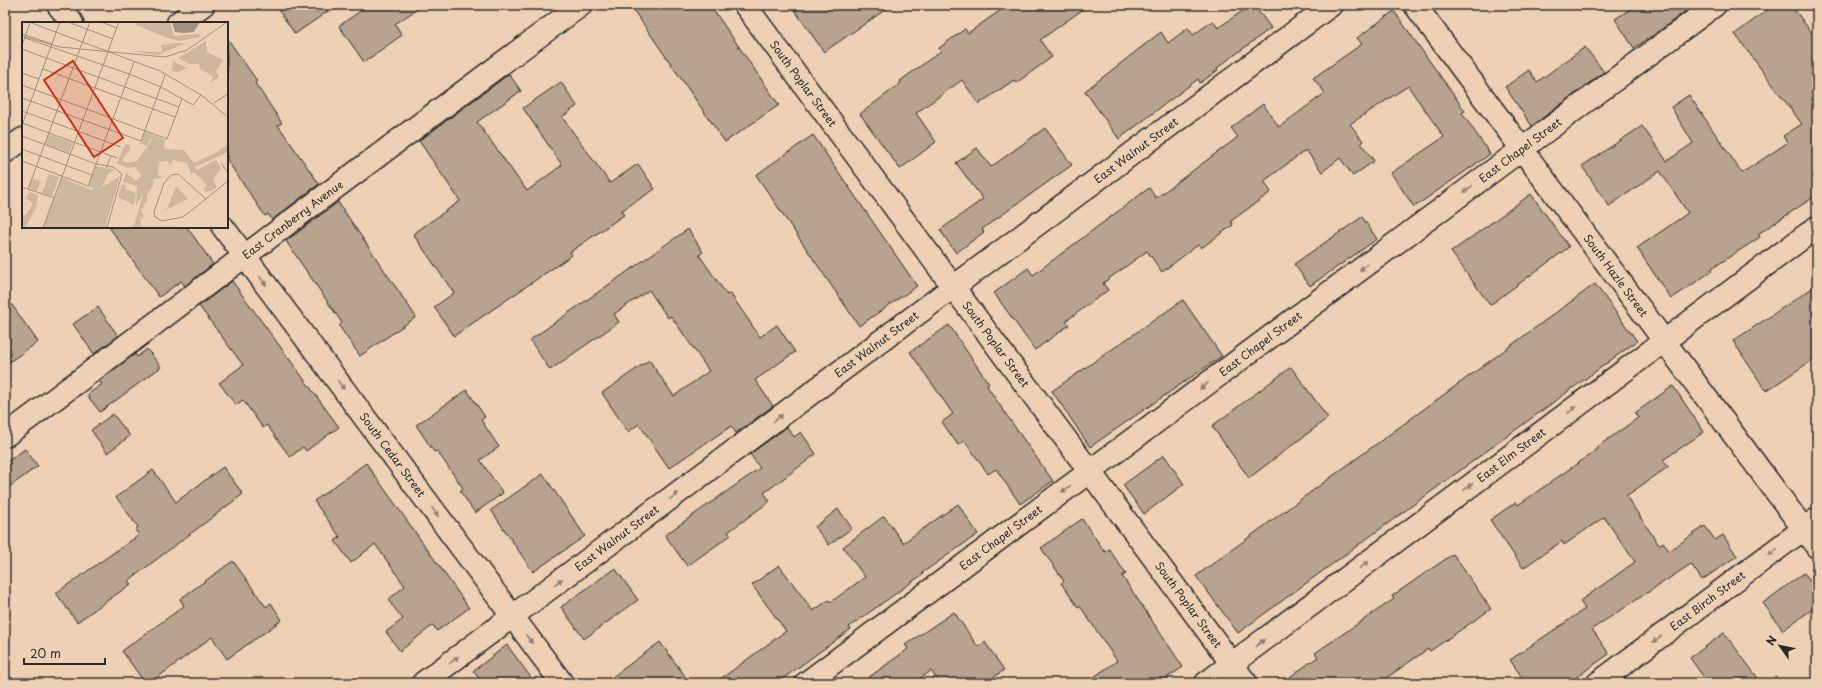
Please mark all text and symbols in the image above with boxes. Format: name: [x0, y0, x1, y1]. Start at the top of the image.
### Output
inset map: [22, 22, 228, 228]
street label: South Poplar Street: [766, 37, 842, 131]
street label: East Walnut Street: [1090, 113, 1182, 187]
street label: East Chapel Street: [1475, 113, 1565, 187]
street label: East Cranberry Avenue: [239, 175, 347, 263]
one-way arrow: [1463, 185, 1474, 193]
street label: South Hazle Street: [1580, 231, 1653, 321]
one-way arrow: [1359, 262, 1370, 271]
one-way arrow: [259, 275, 267, 286]
street label: South Poplar Street: [959, 297, 1034, 391]
street label: East Walnut Street: [830, 306, 922, 381]
street label: East Chapel Street: [1215, 307, 1306, 380]
one-way arrow: [336, 380, 345, 391]
one-way arrow: [1199, 382, 1209, 390]
one-way arrow: [1567, 405, 1578, 414]
street label: South Cedar Street: [356, 409, 430, 501]
one-way arrow: [772, 414, 783, 422]
street label: East Elm Street: [1473, 423, 1549, 486]
one-way arrow: [1463, 483, 1474, 492]
one-way arrow: [1061, 485, 1071, 493]
one-way arrow: [668, 492, 679, 500]
street label: East Walnut Street: [571, 500, 663, 575]
street label: East Chapel Street: [955, 500, 1046, 574]
one-way arrow: [431, 507, 439, 517]
one-way arrow: [1767, 548, 1778, 557]
street label: South Poplar Street: [1151, 558, 1227, 652]
one-way arrow: [1359, 561, 1369, 569]
street label: East Birch Street: [1666, 566, 1749, 634]
one-way arrow: [553, 578, 563, 586]
north arrow: [1760, 626, 1800, 666]
text: N: [1762, 632, 1781, 649]
one-way arrow: [525, 633, 533, 644]
one-way arrow: [1652, 634, 1663, 643]
one-way arrow: [1254, 639, 1265, 647]
scale bar: [24, 640, 105, 666]
text: 20 m: [30, 644, 61, 662]
one-way arrow: [449, 656, 459, 664]

